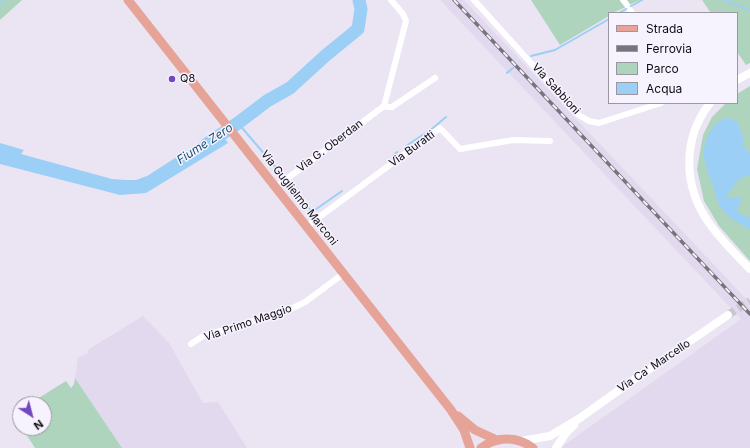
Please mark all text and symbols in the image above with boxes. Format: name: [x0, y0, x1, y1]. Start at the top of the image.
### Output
legend: [608, 12, 738, 104]
text: Strada: [646, 21, 683, 36]
text: Ferrovia: [646, 41, 692, 56]
street label: Via Sabbioni: [529, 61, 583, 117]
text: Parco: [646, 61, 679, 76]
place label: Q8: [180, 72, 195, 86]
marker: Q8: [167, 74, 177, 84]
text: Acqua: [646, 81, 682, 96]
street label: Via G. Oberdan: [295, 117, 365, 175]
water label: Fiume Zero: [174, 121, 236, 167]
street label: Via Buratti: [387, 128, 437, 170]
street label: Via Guglielmo Marconi: [258, 148, 340, 248]
street label: Via Primo Maggio: [202, 302, 294, 344]
street label: Via Ca' Marcello: [615, 337, 693, 395]
north arrow: [12, 396, 52, 436]
text: N: [31, 417, 46, 433]

